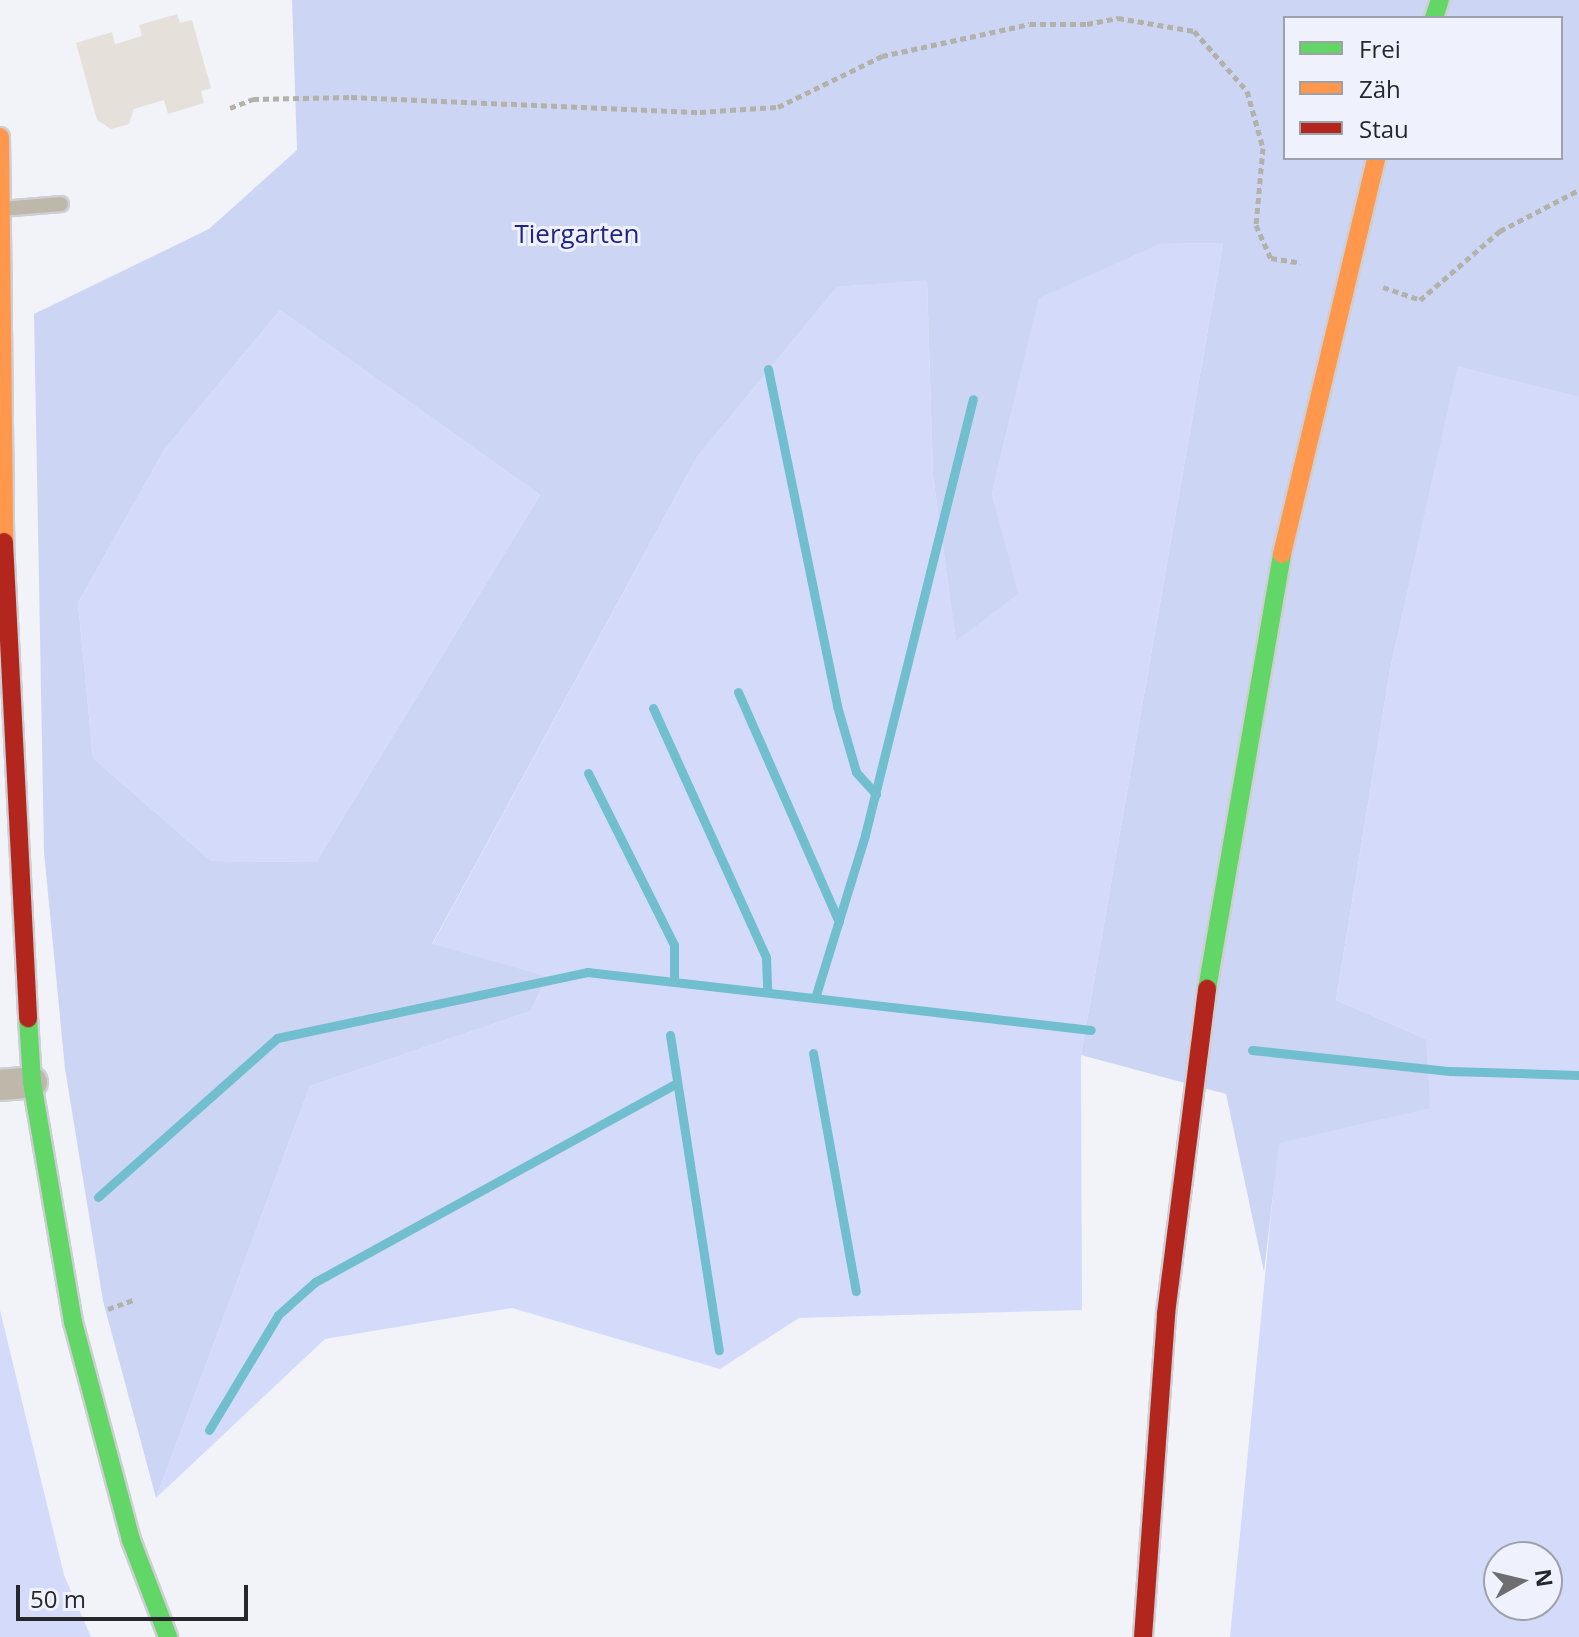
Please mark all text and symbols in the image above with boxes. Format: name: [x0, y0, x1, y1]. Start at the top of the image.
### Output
legend: [1283, 16, 1563, 160]
text: Frei: [1359, 32, 1401, 65]
text: Zäh: [1359, 72, 1401, 105]
text: Stau: [1359, 112, 1409, 145]
park label: Tiergarten: [514, 218, 640, 250]
north arrow: [1483, 1541, 1563, 1621]
text: N: [1529, 1567, 1561, 1589]
scale bar: [20, 1569, 252, 1619]
text: 50 m: [30, 1582, 86, 1615]

